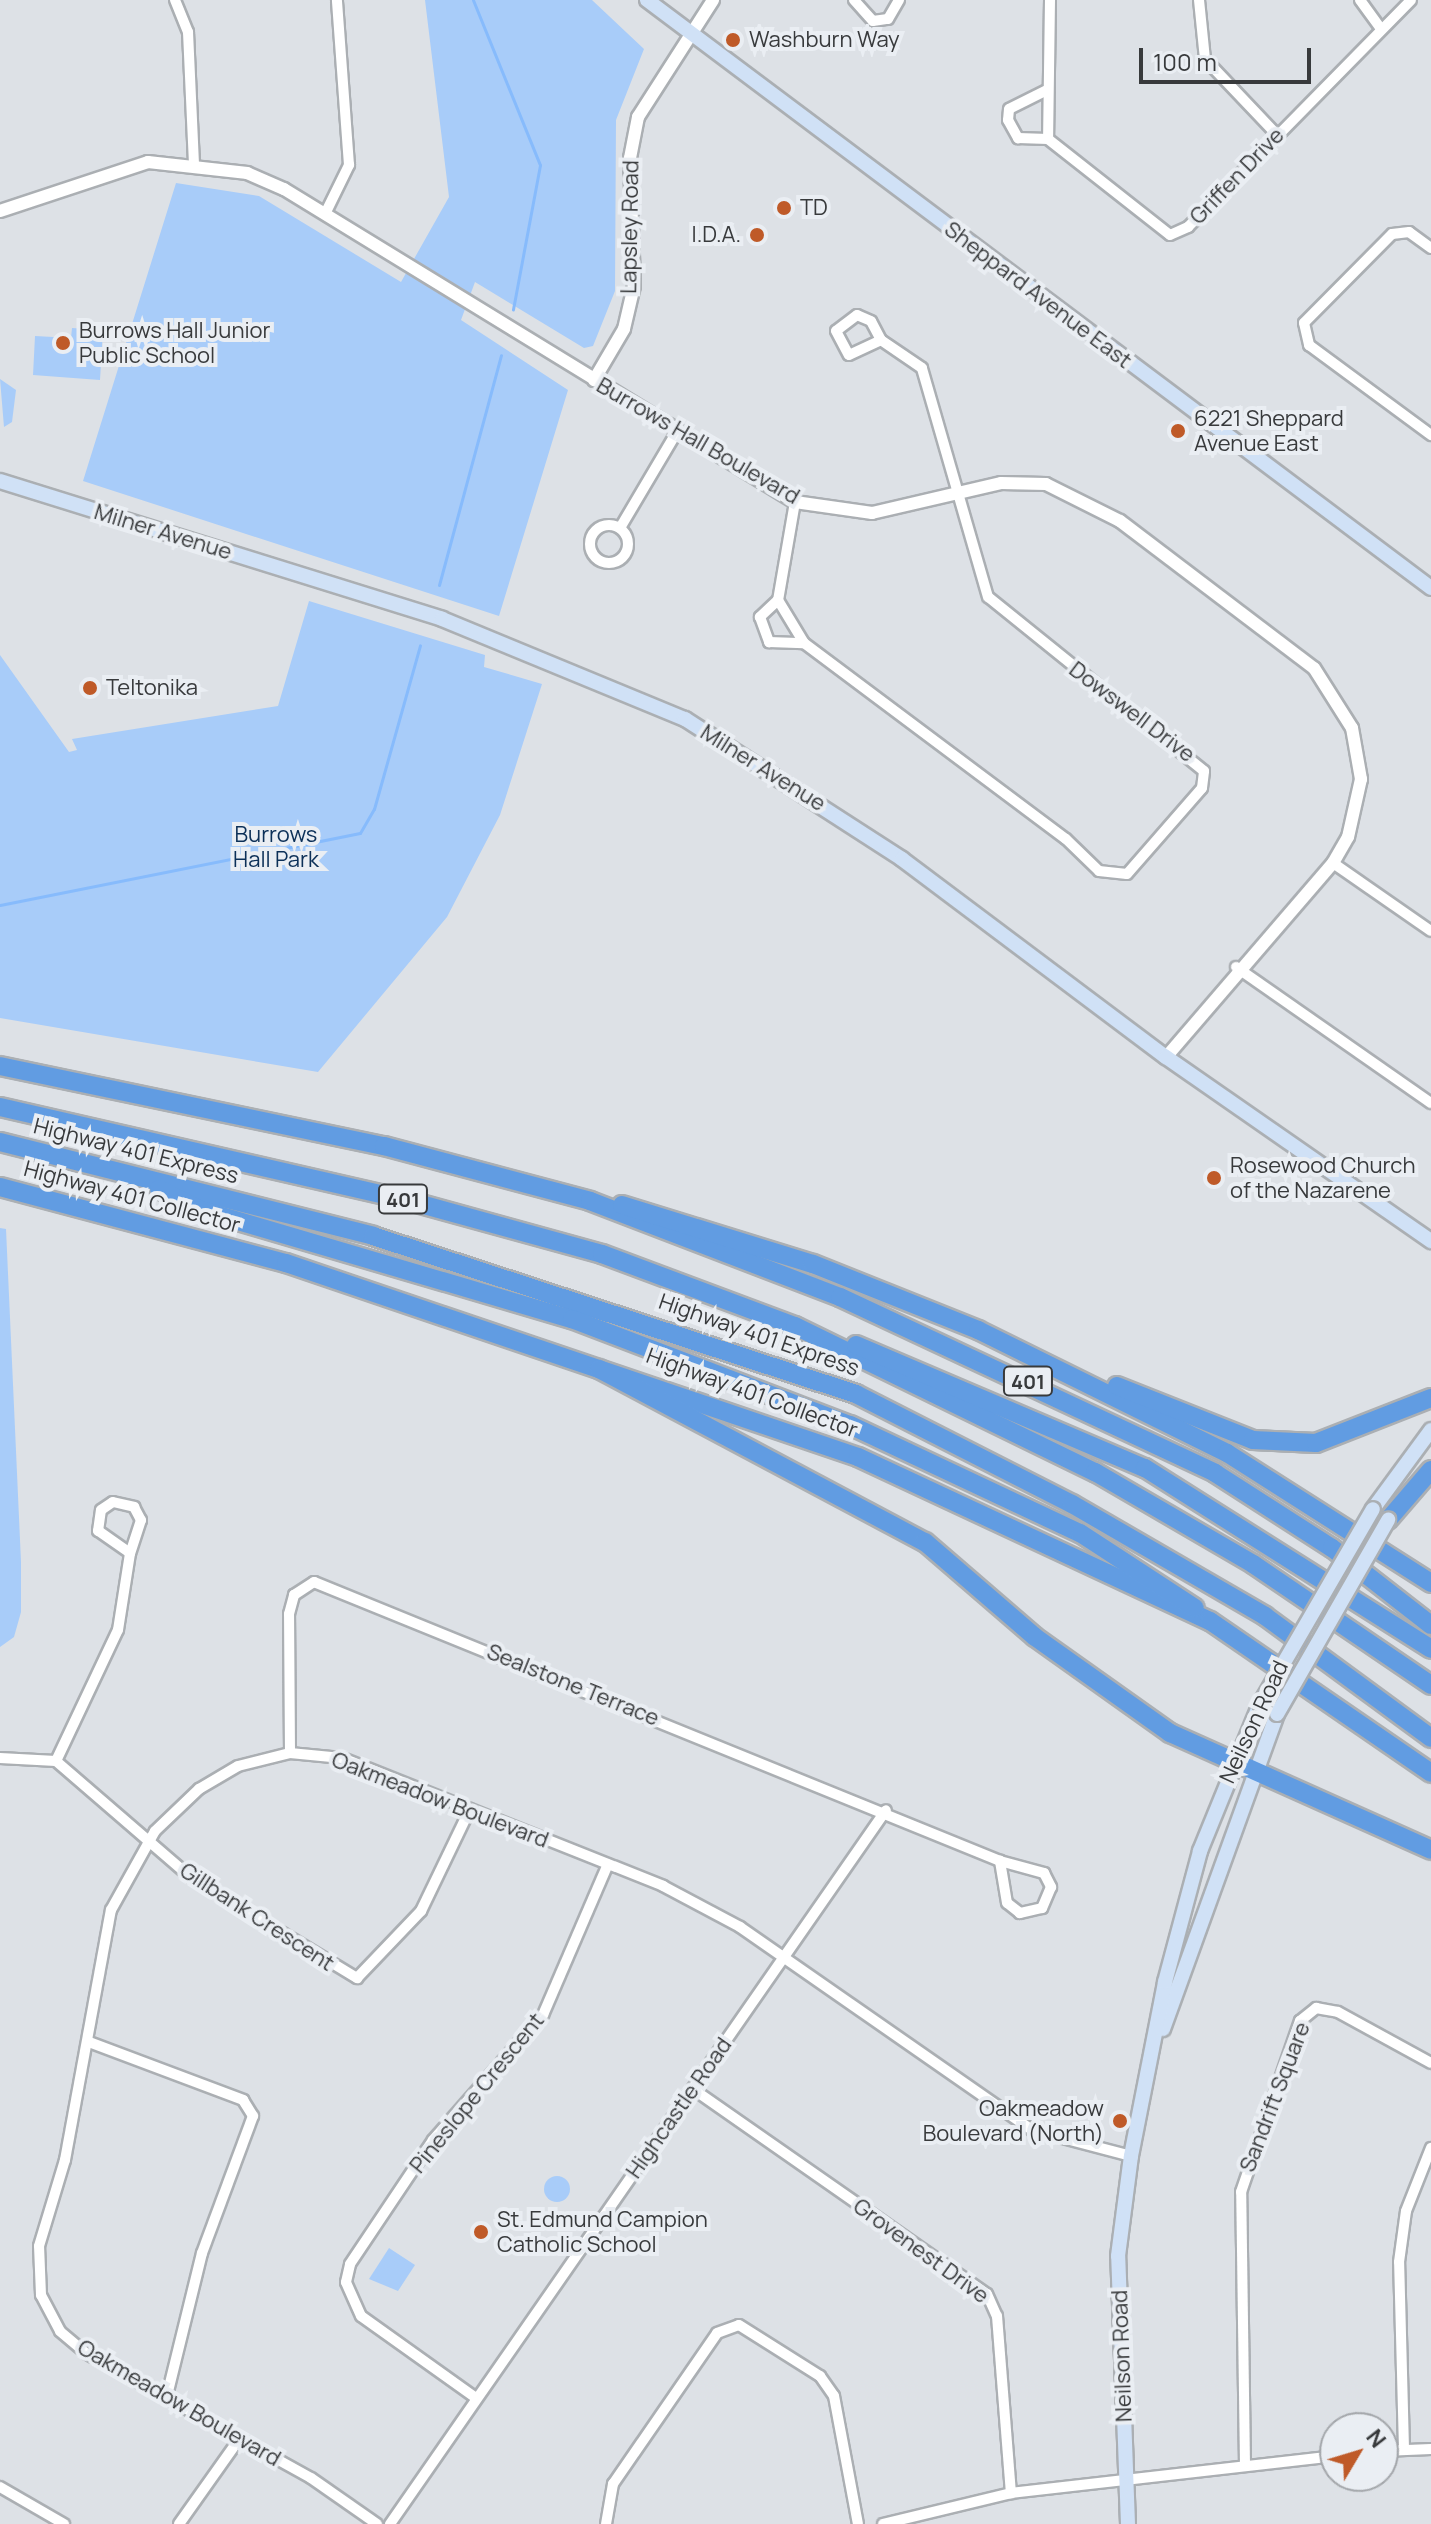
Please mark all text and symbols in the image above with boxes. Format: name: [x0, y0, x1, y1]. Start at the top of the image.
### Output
place label: Washburn Way: [749, 27, 900, 53]
marker: Washburn Way: [724, 31, 742, 49]
scale bar: [1143, 32, 1315, 82]
text: 100 m: [1153, 45, 1217, 78]
street label: Griffen Drive: [1184, 122, 1290, 230]
street label: Lapsley Road: [616, 160, 644, 294]
place label: TD: [800, 195, 828, 221]
marker: TD: [775, 199, 793, 217]
street label: Sheppard Avenue East: [939, 216, 1137, 374]
place label: I.D.A.: [692, 222, 741, 248]
marker: I.D.A.: [748, 226, 766, 244]
place label: Burrows Hall Junior Public School: [79, 317, 271, 368]
marker: Burrows Hall Junior Public School: [54, 334, 72, 352]
street label: Burrows Hall Boulevard: [592, 372, 804, 510]
place label: 6221 Sheppard Avenue East: [1194, 405, 1344, 456]
marker: 6221 Sheppard Avenue East: [1169, 422, 1187, 440]
street label: Milner Avenue: [91, 499, 235, 565]
street label: Dowswell Drive: [1064, 656, 1200, 768]
place label: Teltonika: [106, 675, 198, 701]
marker: Teltonika: [81, 679, 99, 697]
street label: Milner Avenue: [696, 719, 830, 817]
park label: Burrows Hall Park: [233, 821, 319, 872]
street label: Highway 401 Express: [31, 1113, 241, 1189]
place label: Rosewood Church of the Nazarene: [1230, 1152, 1415, 1204]
street label: Highway 401 Collector: [21, 1155, 243, 1239]
marker: Rosewood Church of the Nazarene: [1205, 1169, 1223, 1187]
road number: 401: [377, 1183, 429, 1215]
street label: Highway 401 Express: [655, 1288, 863, 1382]
street label: Highway 401 Collector: [643, 1342, 861, 1444]
road number: 401: [1002, 1365, 1054, 1397]
street label: Sealstone Terrace: [483, 1638, 663, 1732]
street label: Neilson Road: [1214, 1656, 1294, 1788]
street label: Oakmeadow Boulevard: [328, 1746, 552, 1854]
street label: Gillbank Crescent: [175, 1857, 339, 1977]
street label: Pineslope Crescent: [404, 2008, 550, 2178]
street label: Sandrift Square: [1234, 2018, 1316, 2176]
street label: Highcastle Road: [621, 2033, 737, 2183]
place label: Oakmeadow Boulevard (North): [923, 2095, 1104, 2146]
marker: Oakmeadow Boulevard (North): [1111, 2112, 1129, 2130]
street label: Grovenest Drive: [848, 2193, 994, 2309]
place label: St. Edmund Campion Catholic School: [497, 2206, 708, 2258]
marker: St. Edmund Campion Catholic School: [472, 2223, 490, 2241]
street label: Neilson Road: [1106, 2289, 1138, 2423]
street label: Oakmeadow Boulevard: [73, 2334, 285, 2472]
north arrow: [1319, 2412, 1399, 2492]
text: N: [1360, 2423, 1393, 2454]

